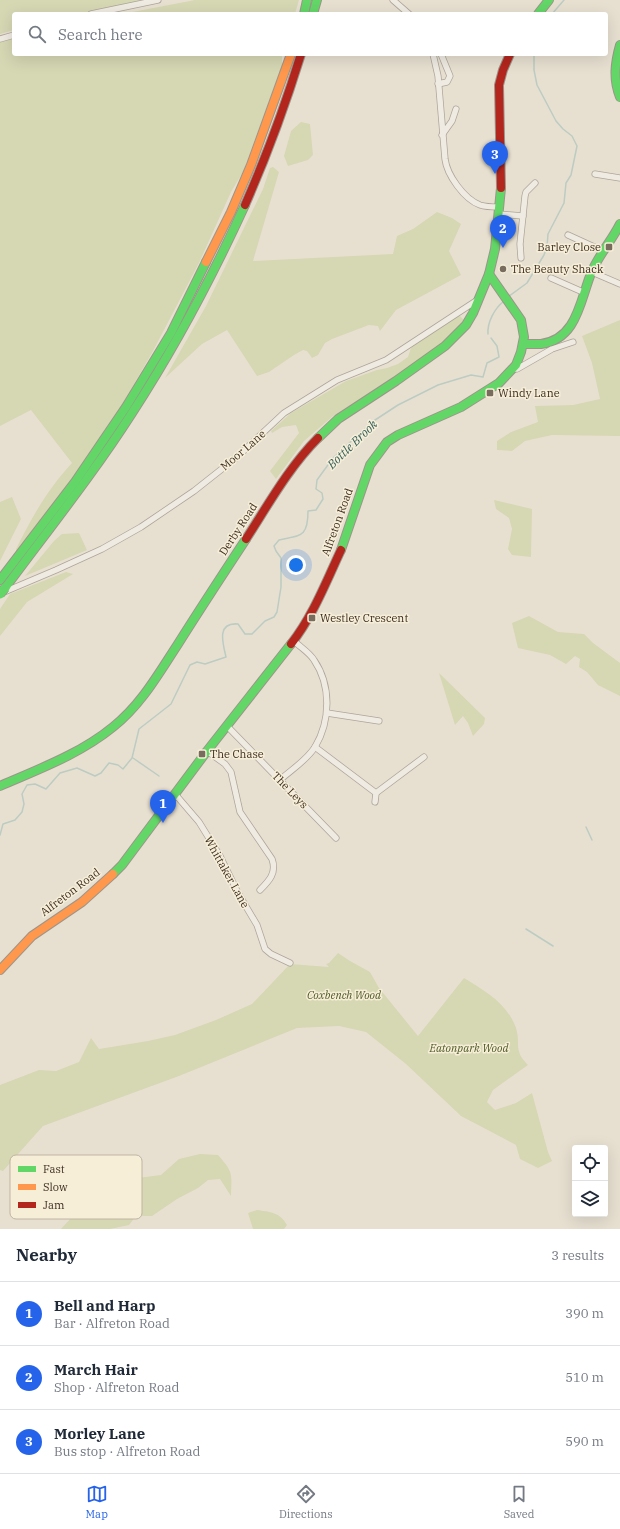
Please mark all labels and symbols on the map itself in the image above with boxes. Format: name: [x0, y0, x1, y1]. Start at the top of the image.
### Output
pin: 3: [482, 141, 508, 174]
pin: 2: [490, 215, 516, 248]
place label: Barley Close: [537, 240, 601, 254]
marker: Barley Close: [604, 242, 614, 252]
place label: The Beauty Shack: [511, 262, 604, 276]
marker: The Beauty Shack: [498, 264, 508, 274]
place label: Windy Lane: [498, 386, 560, 400]
marker: Windy Lane: [485, 388, 495, 398]
water label: Bottle Brook: [323, 416, 381, 472]
street label: Moor Lane: [218, 427, 268, 473]
street label: Alfreton Road: [318, 486, 356, 558]
street label: Derby Road: [216, 500, 260, 558]
your location: [286, 555, 306, 575]
place label: Westley Crescent: [320, 611, 408, 625]
marker: Westley Crescent: [307, 613, 317, 623]
place label: The Chase: [210, 747, 264, 761]
marker: The Chase: [197, 749, 207, 759]
street label: The Leys: [269, 769, 311, 811]
pin: 1: [150, 790, 176, 823]
street label: Whittaker Lane: [202, 834, 252, 910]
street label: Alfreton Road: [37, 865, 103, 919]
park label: Coxbench Wood: [307, 988, 382, 1002]
park label: Eatonpark Wood: [429, 1041, 509, 1055]
legend: [10, 1155, 142, 1219]
text: Fast: [43, 1162, 65, 1176]
text: Slow: [43, 1180, 68, 1194]
text: Jam: [43, 1198, 65, 1212]

